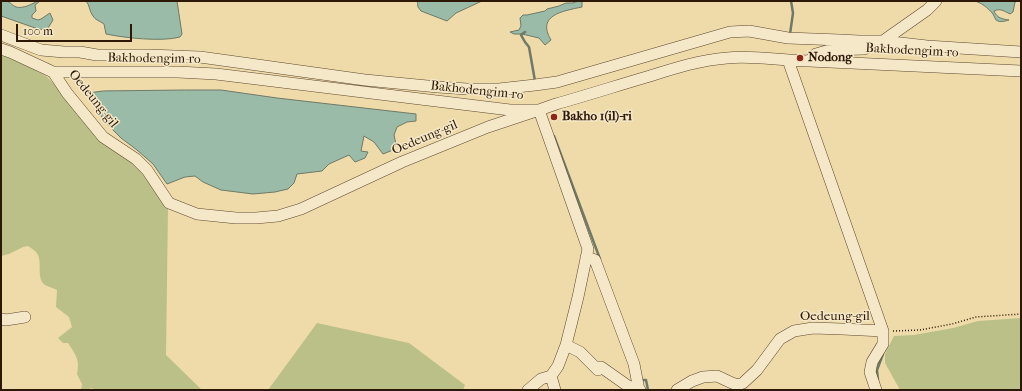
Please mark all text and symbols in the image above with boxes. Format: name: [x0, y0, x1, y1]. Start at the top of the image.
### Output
scale bar: [18, 16, 134, 42]
text: 100 m: [23, 24, 53, 38]
street label: Bakhodengim-ro: [865, 41, 959, 61]
street label: Bakhodengim-ro: [107, 50, 201, 68]
place label: Nodong: [808, 50, 852, 66]
marker: Nodong: [795, 53, 805, 63]
street label: Oedeung-gil: [65, 67, 121, 131]
street label: Bakhodengim-ro: [430, 78, 524, 104]
place label: Bakho 1(il)-ri: [562, 109, 632, 125]
marker: Bakho 1(il)-ri: [549, 112, 559, 122]
street label: Oedeung-gil: [390, 117, 460, 159]
street label: Oedeung-gil: [800, 309, 870, 325]

